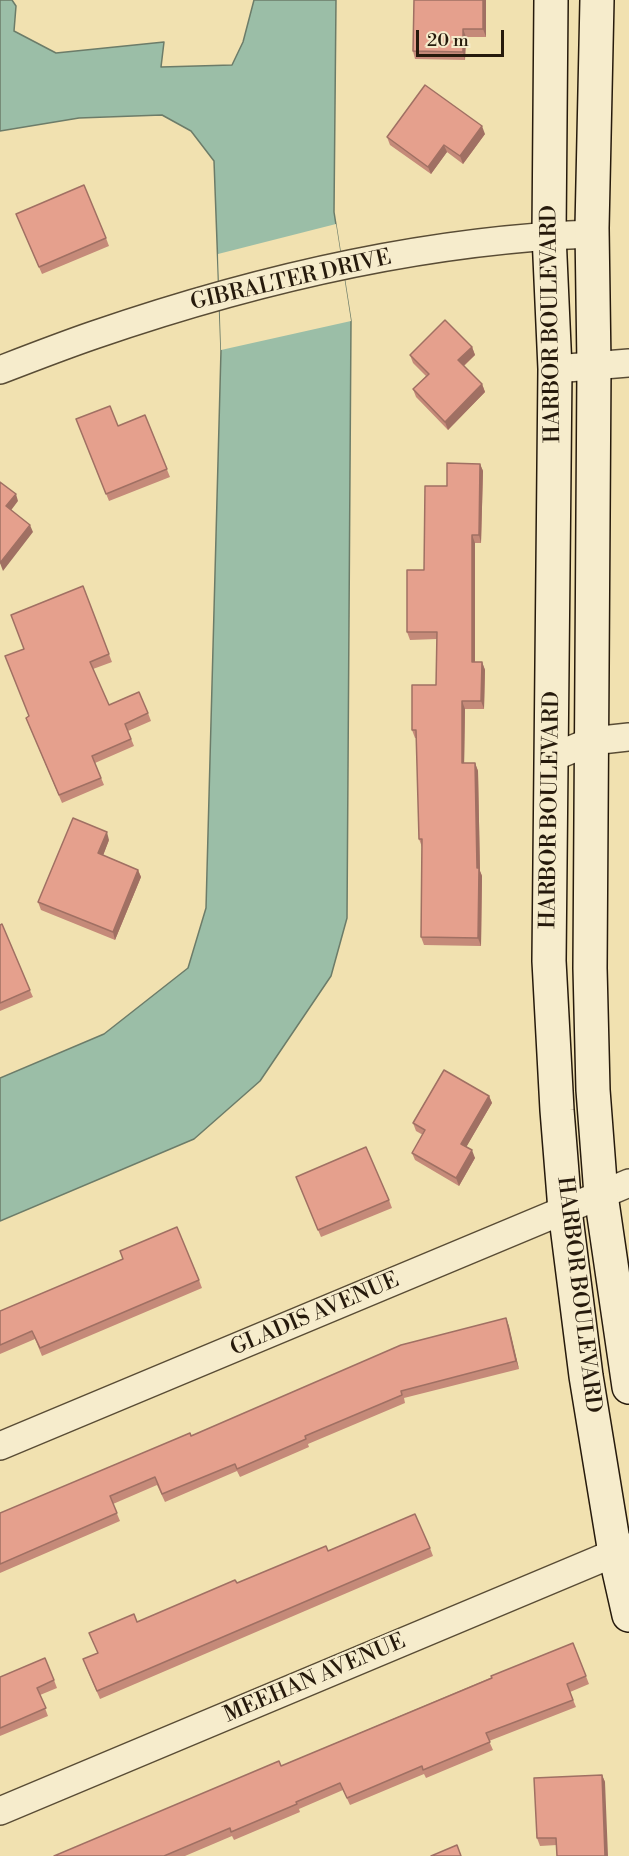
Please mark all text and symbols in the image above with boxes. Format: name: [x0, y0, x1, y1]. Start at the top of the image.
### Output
scale bar: [419, 18, 508, 56]
text: 20 m: [427, 29, 469, 52]
street label: HARBOR BOULEVARD: [537, 205, 567, 443]
street label: GIBRALTER DRIVE: [188, 245, 394, 317]
street label: HARBOR BOULEVARD: [536, 691, 566, 929]
street label: HARBOR BOULEVARD: [550, 1175, 606, 1415]
street label: GLADIS AVENUE: [227, 1268, 403, 1362]
street label: MEEHAN AVENUE: [220, 1629, 410, 1729]

